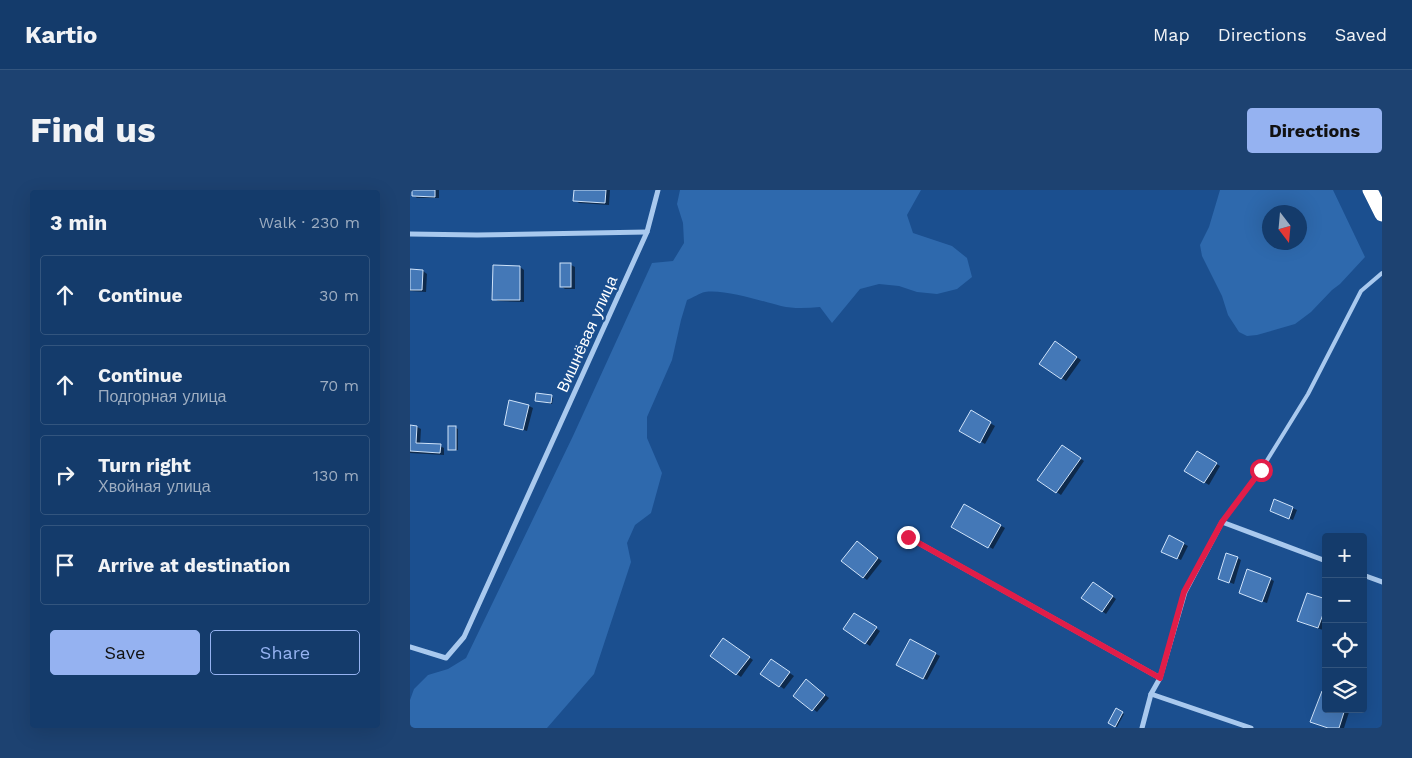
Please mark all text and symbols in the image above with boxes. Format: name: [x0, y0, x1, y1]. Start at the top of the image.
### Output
text: Kartio: [25, 21, 97, 49]
text: Map: [1153, 24, 1190, 45]
text: Directions: [1218, 24, 1307, 45]
text: Saved: [1335, 24, 1387, 45]
button: Directions: [1247, 108, 1382, 153]
text: Find us: [30, 109, 156, 151]
north arrow: [1262, 205, 1307, 250]
text: 3 min: [50, 210, 107, 235]
text: Walk · 230 m: [259, 213, 360, 232]
street label: Вишнёвая улица: [553, 273, 621, 395]
icon: ahead: [51, 281, 79, 309]
text: Continue: [98, 284, 182, 307]
text: 30 m: [319, 286, 359, 305]
text: Continue: [98, 364, 182, 387]
icon: ahead: [51, 371, 79, 399]
text: 70 m: [320, 376, 359, 395]
text: Подгорная улица: [98, 387, 227, 406]
text: Turn right: [98, 454, 191, 477]
route start: [1250, 459, 1273, 482]
icon: right: [51, 461, 79, 489]
text: 130 m: [313, 466, 359, 485]
text: Хвойная улица: [98, 477, 211, 496]
route end: [897, 526, 920, 549]
map controls: [1322, 533, 1367, 713]
button: +: [1322, 533, 1367, 578]
icon: arrive: [51, 551, 79, 579]
text: Arrive at destination: [98, 554, 290, 577]
button: −: [1322, 578, 1367, 623]
button: locate: [1322, 623, 1367, 668]
button: Save: [50, 630, 200, 675]
button: Share: [210, 630, 360, 675]
button: layers: [1322, 668, 1367, 713]

